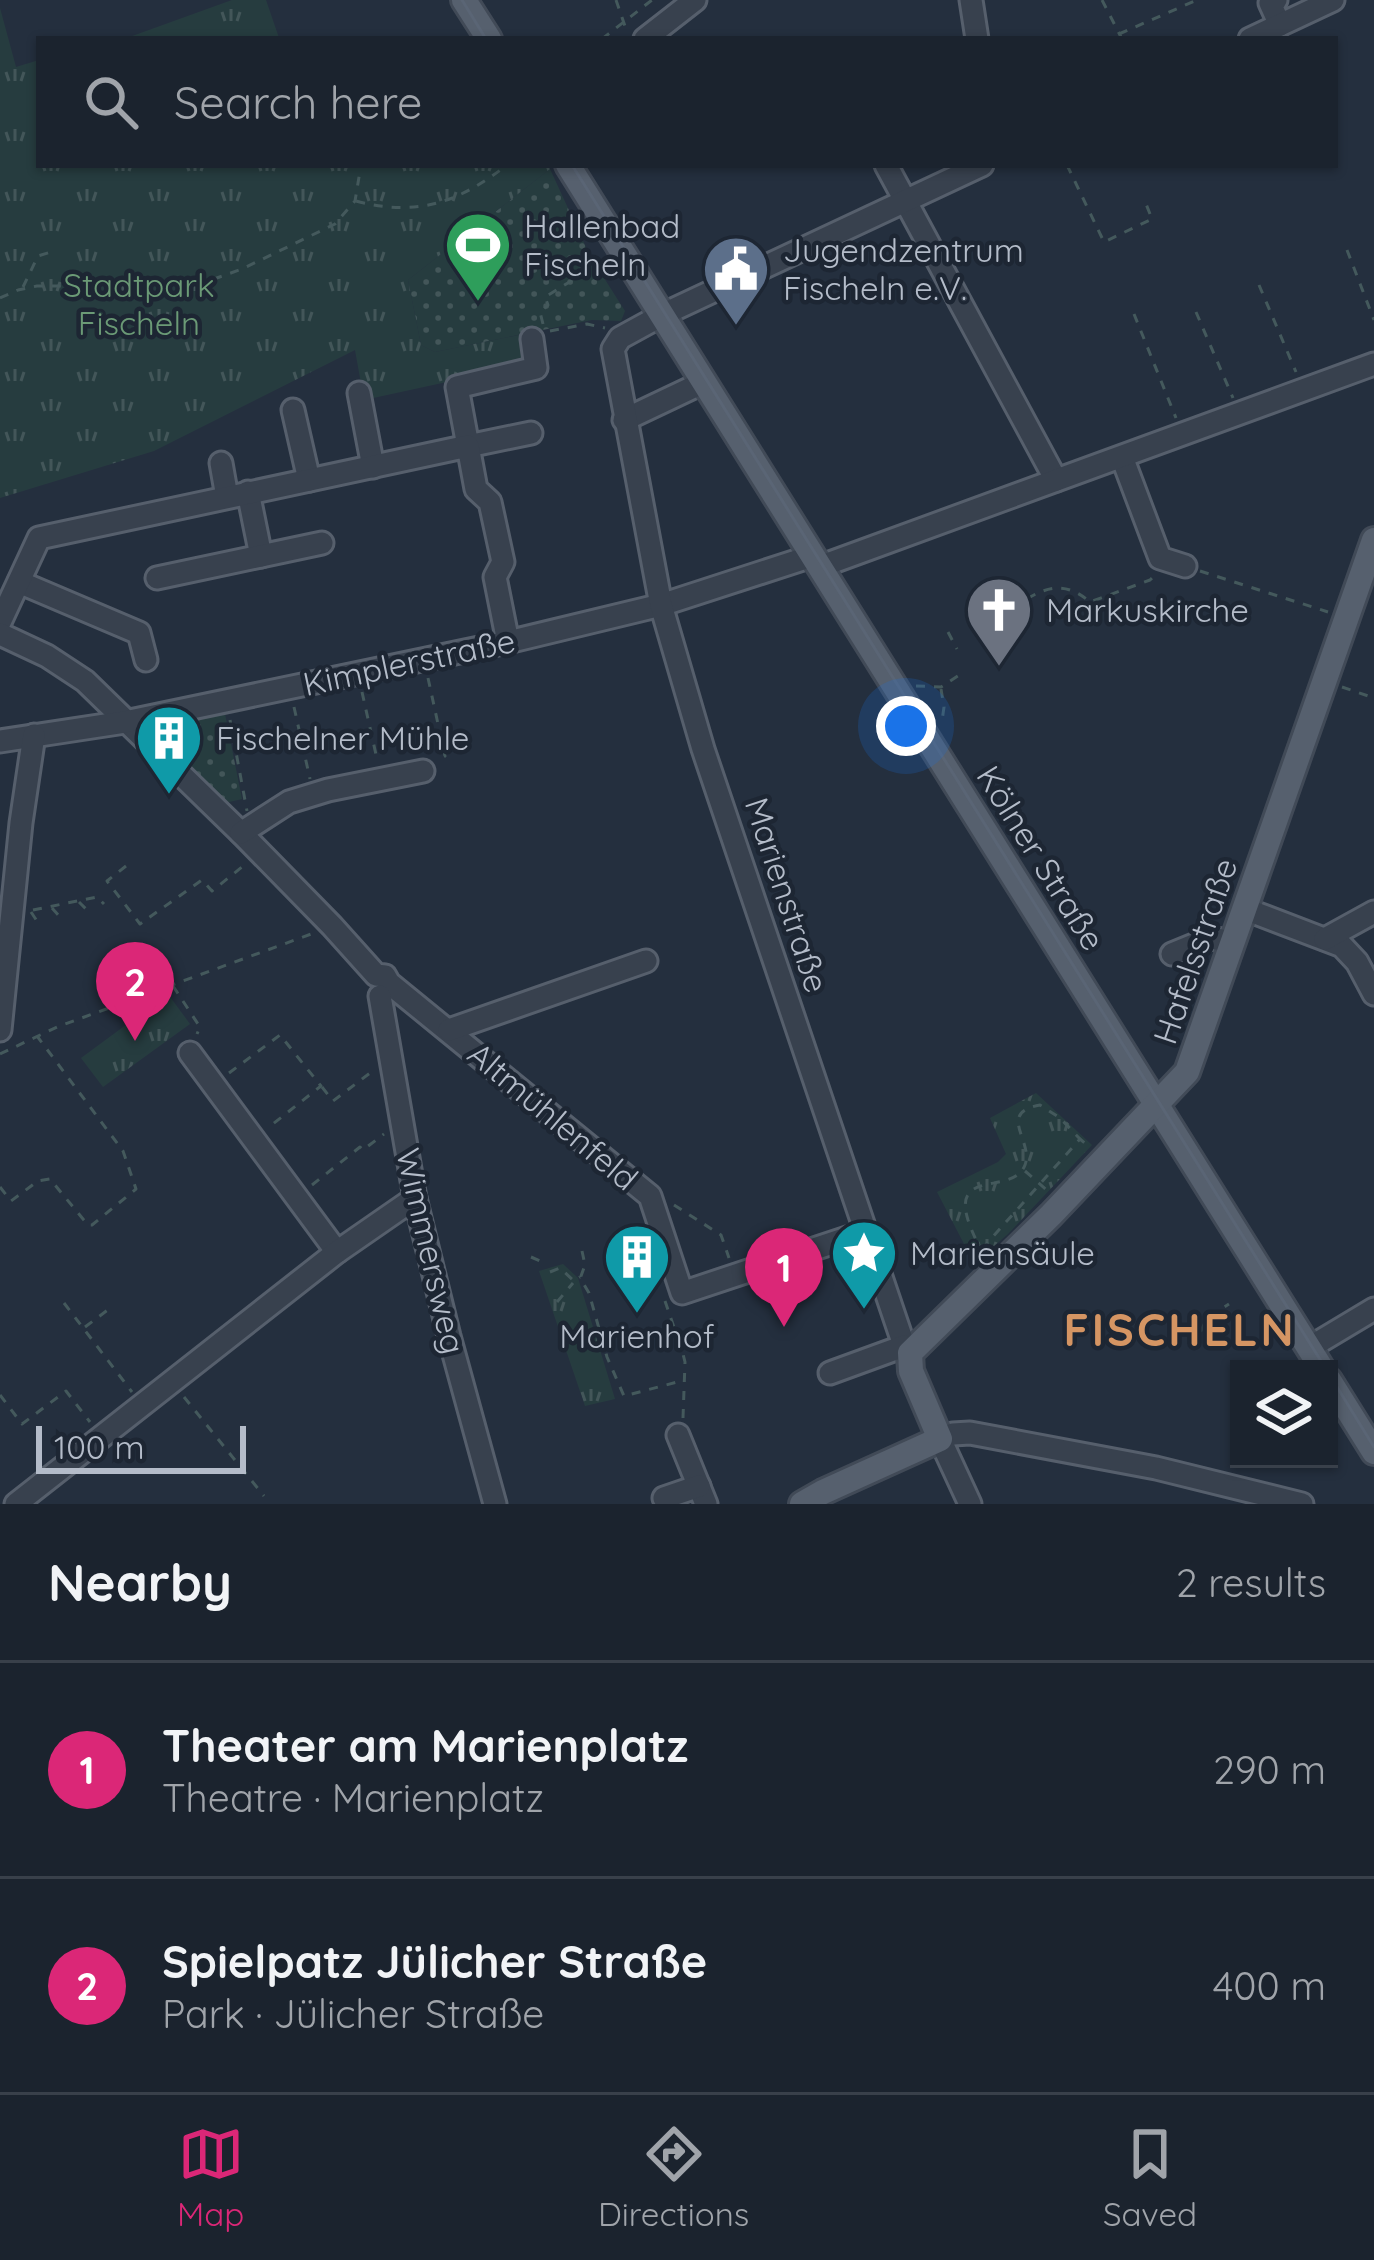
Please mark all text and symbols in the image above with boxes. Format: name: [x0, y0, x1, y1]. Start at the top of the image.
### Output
search box: [36, 36, 1338, 168]
icon: search: [78, 69, 144, 135]
text: Search here: [174, 74, 422, 130]
place label: Hallenbad Fischeln: [524, 205, 680, 284]
sports icon: Hallenbad Fischeln: [443, 210, 513, 304]
place label: Jugendzentrum Fischeln e.V.: [783, 229, 1024, 308]
public building icon: Jugendzentrum Fischeln e.V.: [701, 234, 771, 328]
park label: Stadtpark Fischeln: [63, 264, 215, 343]
church icon: Markuskirche: [964, 575, 1034, 669]
place label: Markuskirche: [1046, 589, 1249, 630]
street label: Kimplerstraße: [299, 619, 519, 704]
your location: [876, 696, 936, 756]
building icon: Fischelner Mühle: [134, 703, 204, 797]
place label: Fischelner Mühle: [216, 717, 469, 758]
street label: Kölner Straße: [968, 758, 1114, 958]
street label: Marienstraße: [737, 792, 838, 997]
street label: Hafelsstraße: [1144, 853, 1245, 1049]
pin: 2: [96, 942, 174, 1041]
street label: Altmühlenfeld: [460, 1033, 647, 1199]
street label: Wimmersweg: [388, 1144, 475, 1358]
place icon: Mariensäule: [829, 1218, 899, 1312]
building icon: Marienhof: [602, 1222, 672, 1316]
pin: 1: [745, 1228, 823, 1327]
place label: Mariensäule: [910, 1232, 1095, 1273]
district label: FISCHELN: [1063, 1301, 1297, 1357]
place label: Marienhof: [559, 1315, 715, 1356]
map controls: [1230, 1360, 1338, 1468]
button: layers: [1230, 1360, 1338, 1468]
scale bar: [36, 1420, 246, 1473]
text: 100 m: [54, 1426, 145, 1467]
text: Nearby: [48, 1550, 232, 1614]
text: 2 results: [1176, 1558, 1326, 1607]
text: Theater am Marienplatz: [162, 1717, 688, 1773]
text: 1: [79, 1745, 95, 1794]
text: 290 m: [1213, 1745, 1326, 1794]
text: Theatre · Marienplatz: [162, 1773, 544, 1822]
text: Spielpatz Jülicher Straße: [162, 1933, 707, 1989]
text: 2: [76, 1961, 98, 2010]
text: 400 m: [1213, 1961, 1326, 2010]
text: Park · Jülicher Straße: [162, 1989, 544, 2038]
tab: Map: [177, 2121, 244, 2234]
tab: Directions: [598, 2121, 749, 2234]
tab: Saved: [1103, 2121, 1197, 2234]

